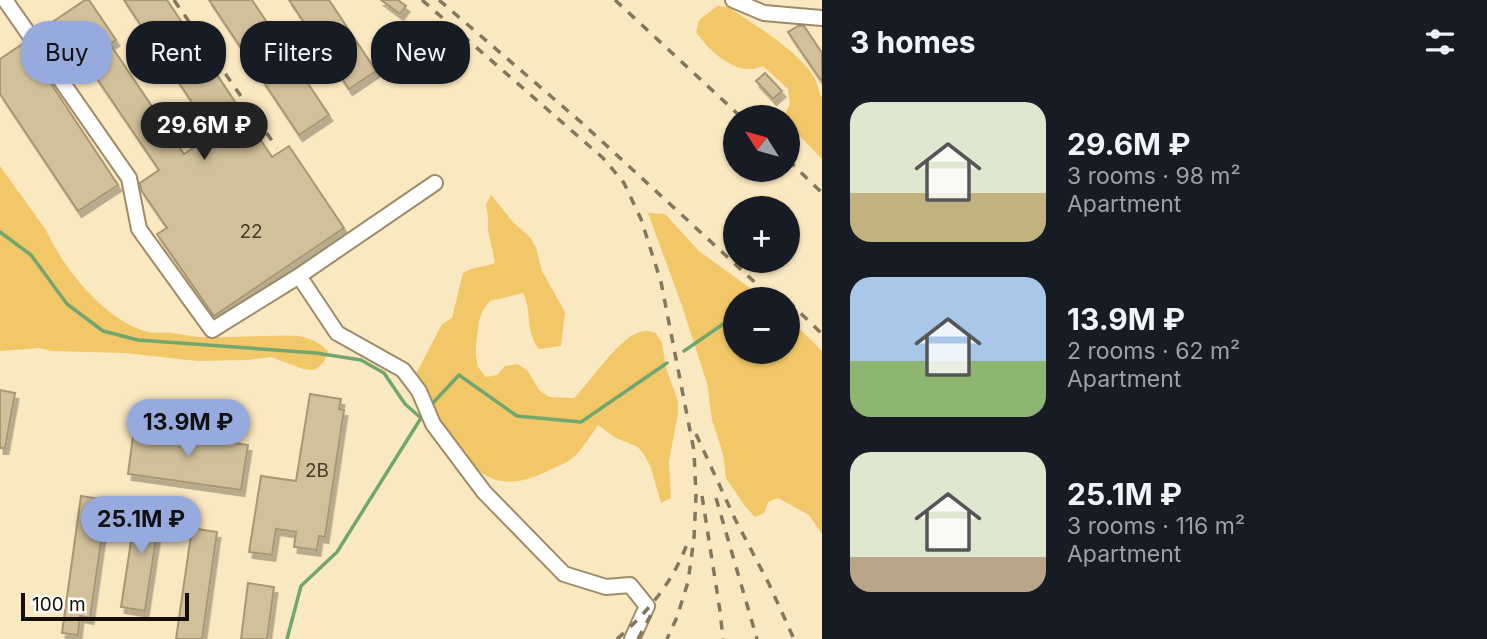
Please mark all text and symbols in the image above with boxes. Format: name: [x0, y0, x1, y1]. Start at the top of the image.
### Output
chip: Buy: [21, 21, 112, 84]
chip: Rent: [126, 21, 226, 84]
chip: Filters: [240, 21, 357, 84]
chip: New: [371, 21, 470, 84]
icon: filters: [1421, 23, 1459, 61]
text: 3 homes: [850, 24, 976, 60]
pin: 29.6M ₽: [139, 102, 269, 162]
north arrow: [723, 105, 800, 182]
map controls: [723, 105, 800, 364]
text: 29.6M ₽: [157, 111, 251, 139]
text: 29.6M ₽: [1067, 126, 1190, 162]
icon: home: [906, 130, 990, 214]
text: 3 rooms · 98 m²: [1067, 162, 1241, 190]
text: Apartment: [1067, 190, 1181, 218]
button: +: [723, 196, 800, 273]
house number: 22: [239, 220, 263, 243]
button: −: [723, 287, 800, 364]
text: 13.9M ₽: [1067, 301, 1185, 337]
icon: home: [906, 305, 990, 389]
text: 2 rooms · 62 m²: [1067, 337, 1240, 365]
text: Apartment: [1067, 365, 1181, 393]
pin: 13.9M ₽: [123, 400, 253, 459]
text: 13.9M ₽: [143, 408, 233, 436]
house number: 2В: [305, 459, 329, 482]
text: 25.1M ₽: [1067, 476, 1182, 512]
icon: home: [906, 480, 990, 564]
pin: 25.1M ₽: [76, 496, 206, 556]
text: 25.1M ₽: [97, 505, 185, 533]
text: 3 rooms · 116 m²: [1067, 512, 1245, 540]
text: Apartment: [1067, 540, 1181, 568]
scale bar: [21, 590, 189, 622]
text: 100 m: [32, 593, 86, 616]

